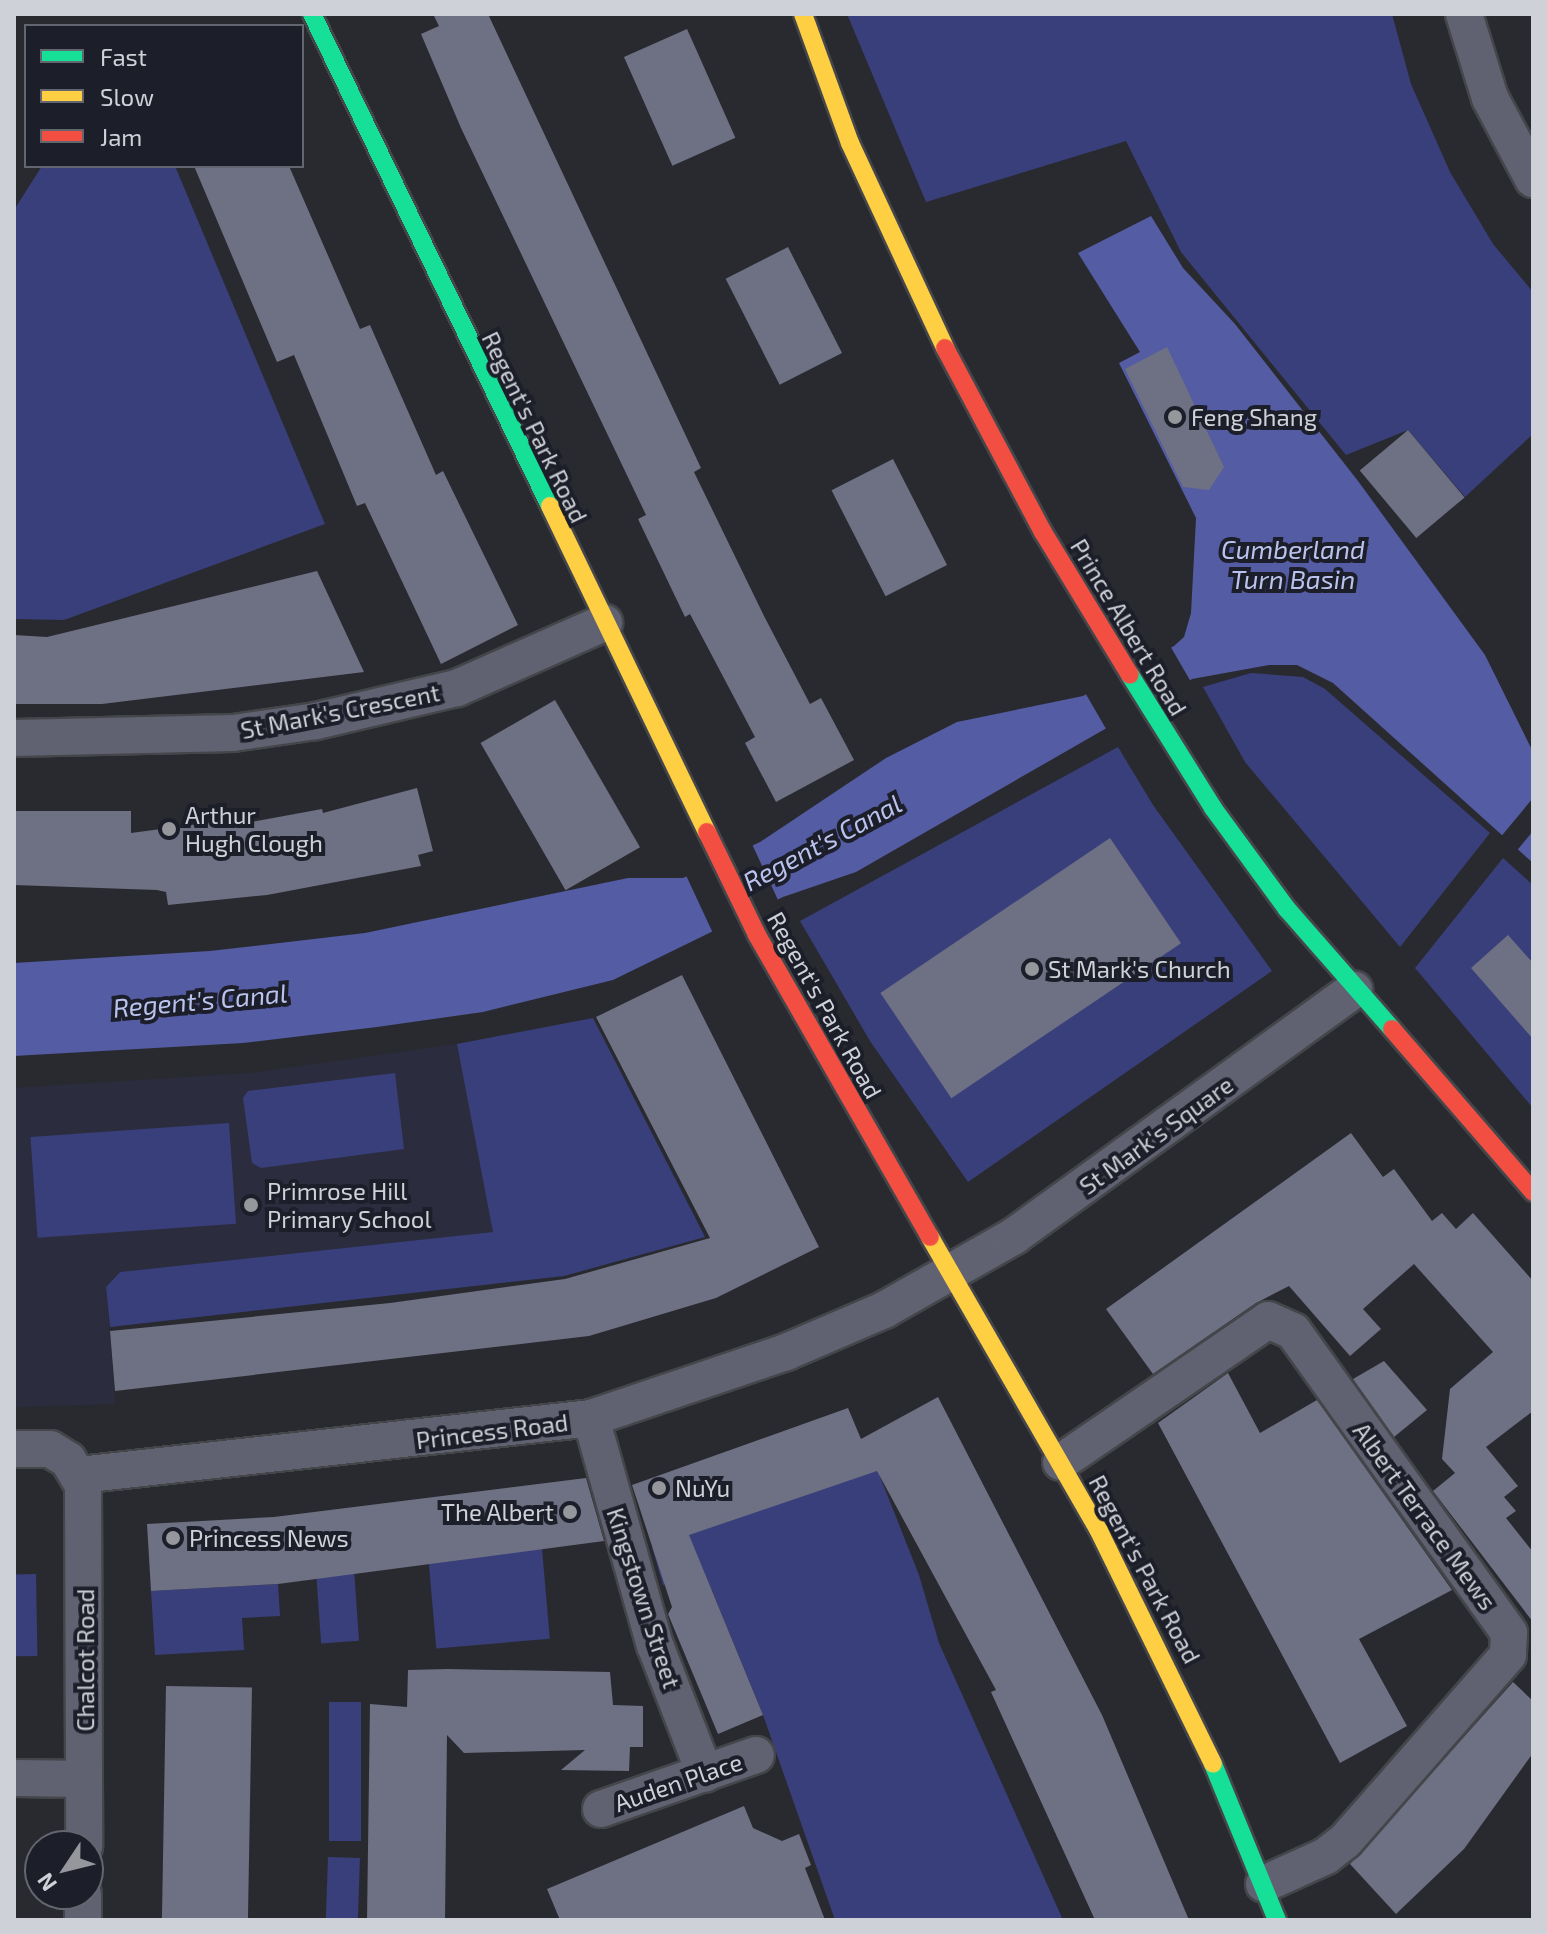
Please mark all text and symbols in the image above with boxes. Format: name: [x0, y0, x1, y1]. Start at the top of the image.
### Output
legend: [24, 24, 304, 168]
text: Fast: [100, 42, 147, 71]
text: Slow: [100, 82, 154, 111]
text: Jam: [100, 122, 142, 151]
street label: Regent's Park Road: [476, 327, 594, 527]
place label: Feng Shang: [1191, 403, 1317, 431]
marker: Feng Shang: [1166, 408, 1184, 426]
street label: Prince Albert Road: [1065, 533, 1193, 721]
water label: Cumberland Turn Basin: [1221, 533, 1365, 594]
street label: St Mark's Crescent: [238, 678, 442, 744]
water label: Regent's Canal: [737, 787, 907, 897]
place label: Arthur Hugh Clough: [185, 801, 323, 857]
marker: Arthur Hugh Clough: [160, 820, 178, 838]
street label: Regent's Park Road: [762, 907, 888, 1103]
place label: St Mark's Church: [1048, 955, 1231, 983]
marker: St Mark's Church: [1023, 960, 1041, 978]
water label: Regent's Canal: [111, 977, 289, 1023]
street label: St Mark's Square: [1074, 1070, 1238, 1200]
place label: Primrose Hill Primary School: [267, 1177, 432, 1233]
marker: Primrose Hill Primary School: [242, 1196, 260, 1214]
street label: Princess Road: [414, 1407, 570, 1455]
street label: Albert Terrace Mews: [1347, 1417, 1503, 1615]
street label: Regent's Park Road: [1083, 1470, 1207, 1668]
place label: NuYu: [675, 1474, 730, 1502]
marker: NuYu: [650, 1479, 668, 1497]
place label: The Albert: [440, 1498, 554, 1526]
marker: The Albert: [561, 1503, 579, 1521]
street label: Kingstown Street: [601, 1504, 687, 1692]
place label: Princess News: [189, 1524, 349, 1552]
marker: Princess News: [164, 1529, 182, 1547]
street label: Chalcot Road: [71, 1589, 99, 1731]
street label: Auden Place: [610, 1747, 746, 1817]
north arrow: [24, 1830, 104, 1910]
text: N: [31, 1869, 61, 1897]

